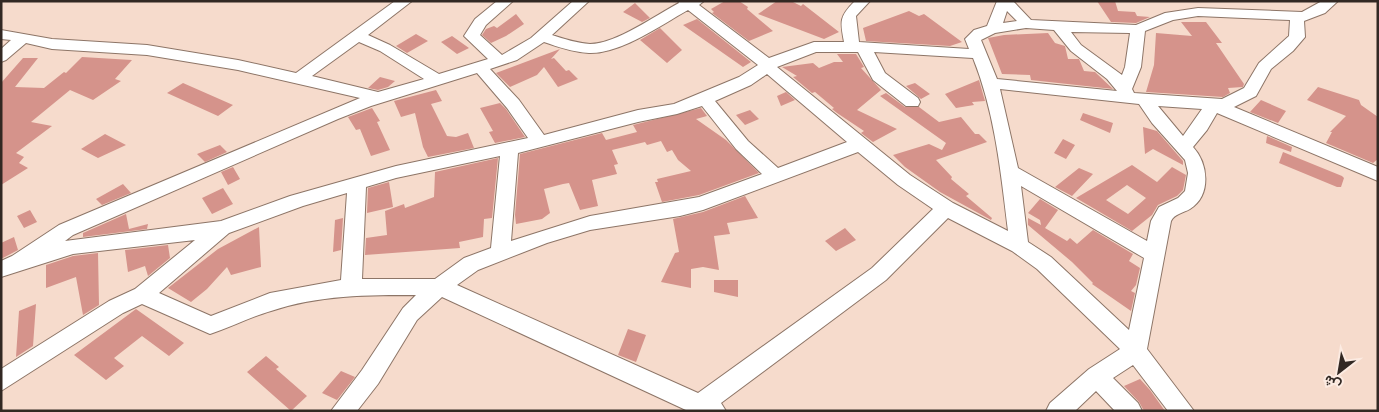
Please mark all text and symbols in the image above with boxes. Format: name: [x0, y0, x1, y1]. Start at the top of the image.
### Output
north arrow: [1314, 347, 1364, 397]
text: ش: [1320, 370, 1345, 396]

